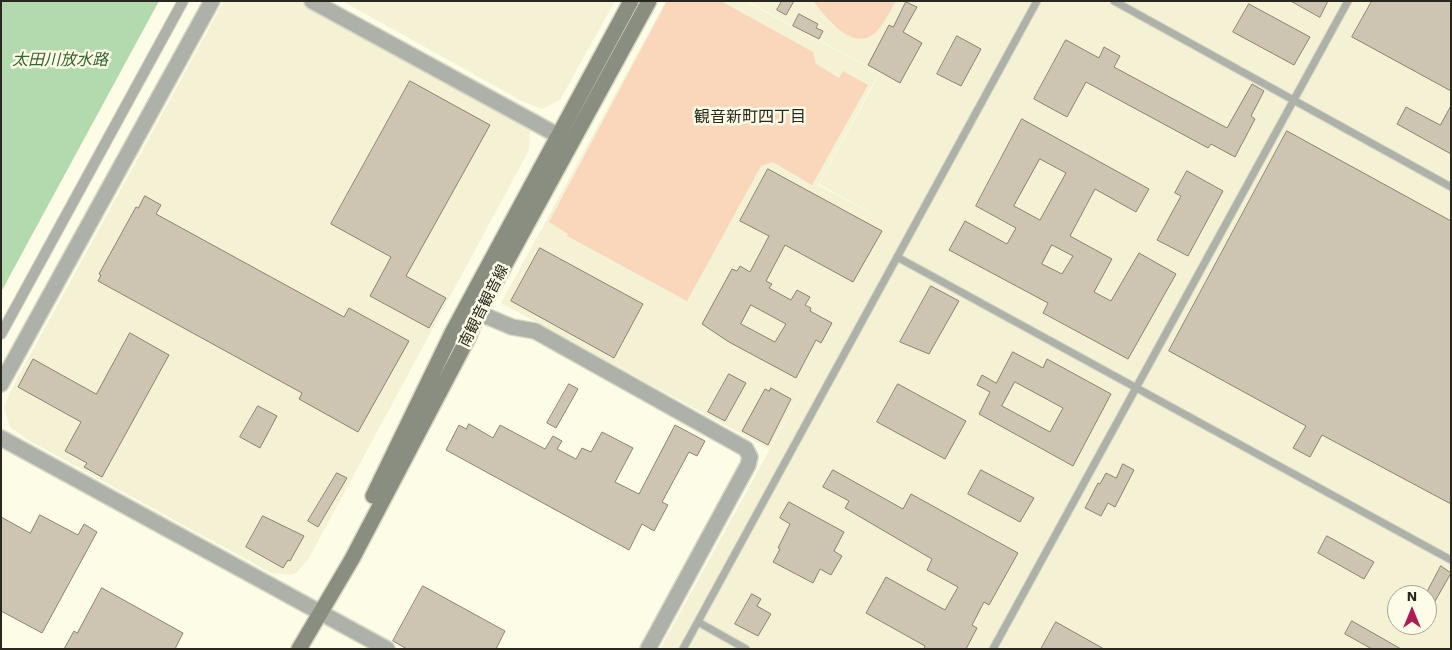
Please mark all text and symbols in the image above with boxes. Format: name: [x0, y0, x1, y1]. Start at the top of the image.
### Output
water label: 太田川放水路: [12, 50, 108, 70]
district label: 観音新町四丁目: [694, 107, 806, 127]
street label: 南観音観音線: [456, 262, 512, 350]
north arrow: [1387, 585, 1437, 635]
text: N: [1407, 588, 1417, 604]

